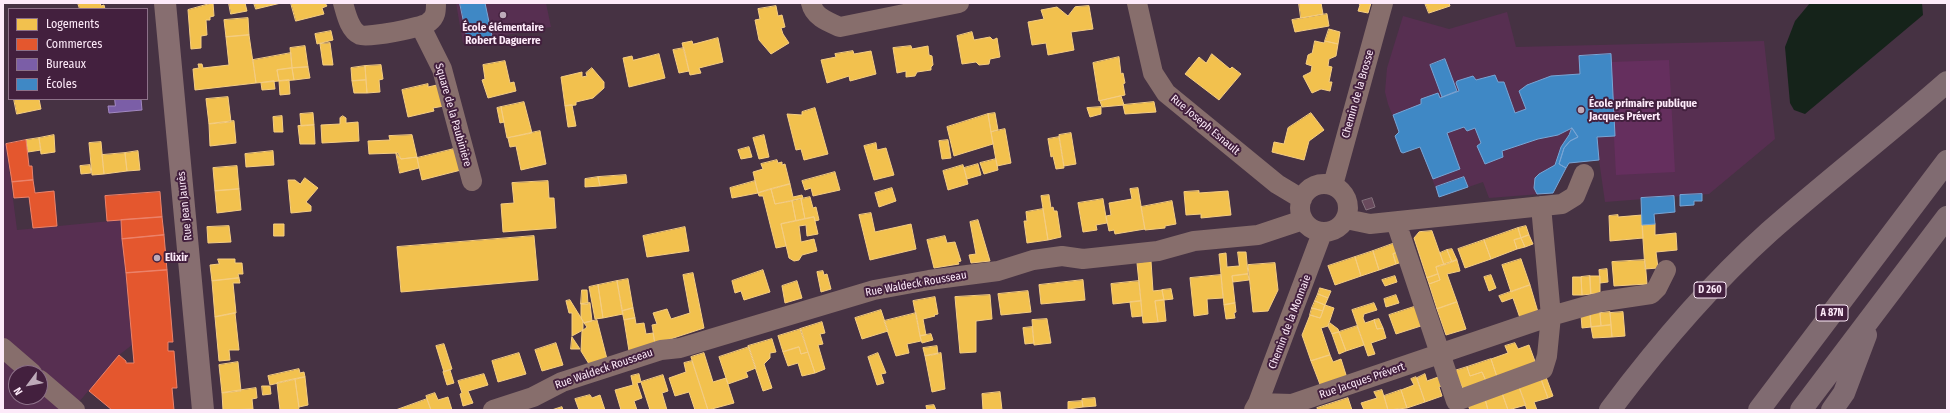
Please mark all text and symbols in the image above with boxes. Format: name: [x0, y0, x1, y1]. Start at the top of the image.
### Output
legend: [8, 8, 148, 100]
marker: École élémentaire Robert Daguerre: [498, 10, 508, 20]
text: Logements: [46, 17, 99, 31]
place label: École élémentaire Robert Daguerre: [462, 21, 544, 47]
text: Commerces: [46, 37, 102, 51]
street label: Chemin de la Brosse: [1339, 48, 1377, 140]
text: Bureaux: [46, 57, 86, 71]
street label: Square de la Paubinière: [432, 62, 474, 168]
text: Écoles: [46, 77, 77, 91]
street label: Rue Joseph Esnault: [1168, 92, 1242, 158]
place label: École primaire publique Jacques Prévert: [1589, 97, 1697, 123]
marker: École primaire publique Jacques Prévert: [1576, 105, 1586, 115]
street label: Rue Jean Jaurès: [175, 171, 195, 241]
place label: Elixir: [165, 251, 188, 265]
marker: Elixir: [152, 253, 162, 263]
street label: Rue Waldeck Rousseau: [864, 269, 968, 299]
street label: Chemin de la Monnaie: [1266, 273, 1314, 371]
road number: D 260: [1694, 282, 1726, 298]
road number: A 87N: [1816, 305, 1848, 321]
street label: Rue Waldeck Rousseau: [553, 346, 655, 392]
street label: Rue Jacques Prévert: [1318, 360, 1406, 402]
north arrow: [8, 365, 48, 405]
text: N: [11, 385, 26, 397]

